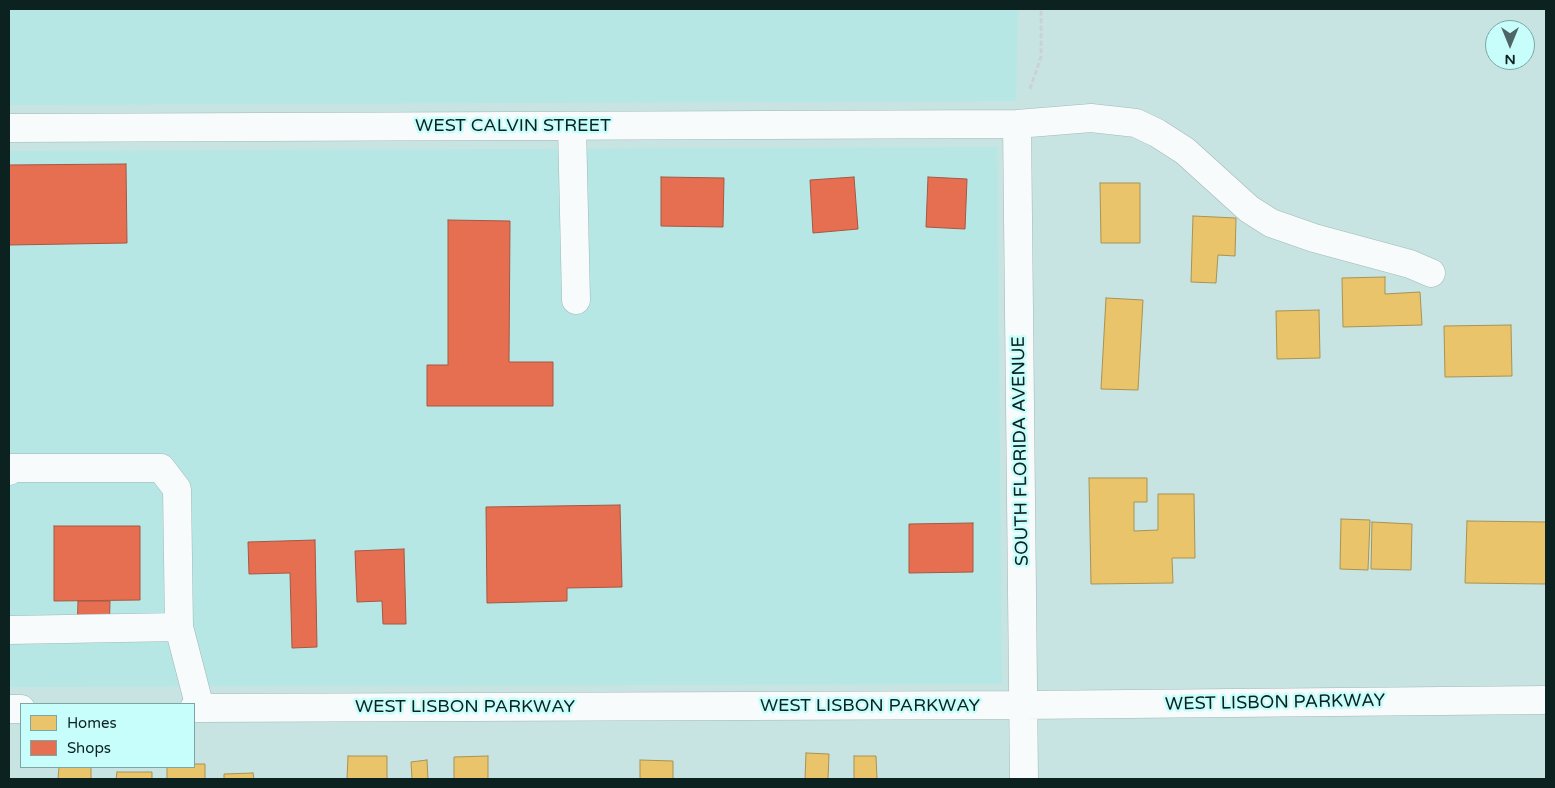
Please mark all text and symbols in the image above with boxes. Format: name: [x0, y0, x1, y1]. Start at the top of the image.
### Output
north arrow: [1485, 20, 1535, 70]
text: N: [1504, 51, 1516, 68]
street label: WEST CALVIN STREET: [415, 115, 611, 137]
street label: SOUTH FLORIDA AVENUE: [1008, 336, 1034, 566]
street label: WEST LISBON PARKWAY: [1165, 690, 1385, 716]
street label: WEST LISBON PARKWAY: [760, 695, 980, 717]
street label: WEST LISBON PARKWAY: [355, 696, 575, 718]
legend: [20, 703, 195, 768]
text: Homes: [67, 714, 117, 732]
text: Shops: [67, 739, 111, 757]

